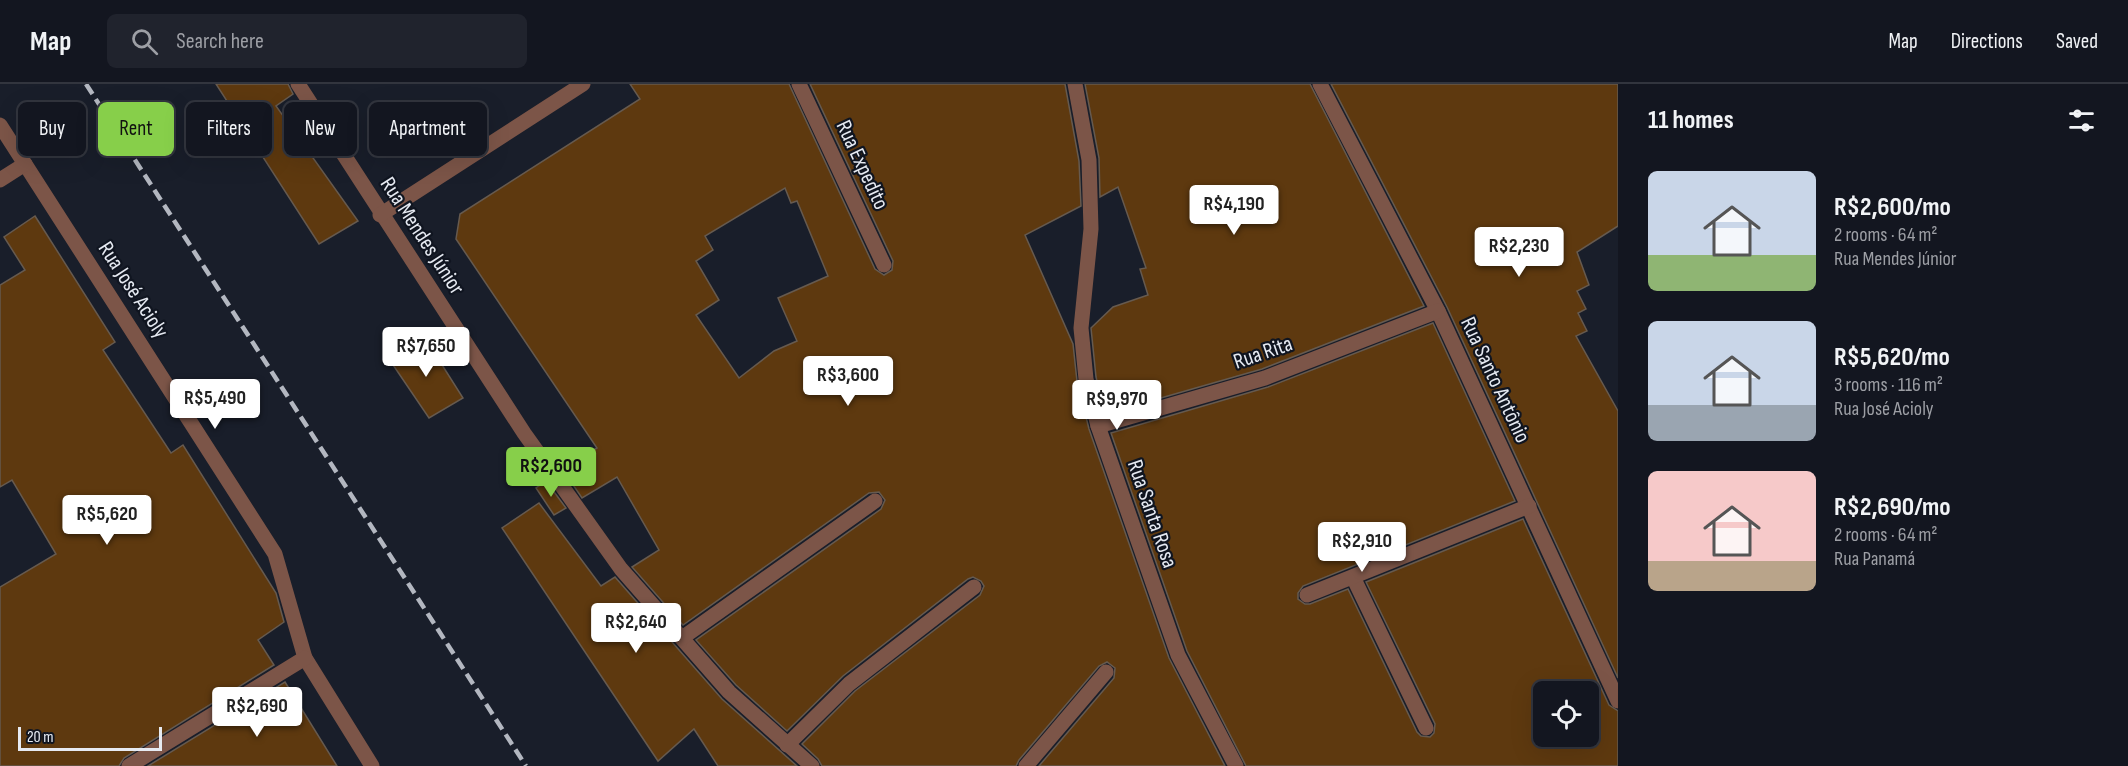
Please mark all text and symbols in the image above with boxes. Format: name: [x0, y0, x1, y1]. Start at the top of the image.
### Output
search box: [107, 14, 527, 68]
text: Map: [30, 25, 71, 58]
icon: search: [128, 25, 161, 58]
text: Search here: [176, 28, 264, 55]
text: Map: [1888, 29, 1918, 54]
text: Directions: [1951, 29, 2023, 54]
text: Saved: [2056, 29, 2098, 54]
chip: Buy: [18, 102, 86, 156]
chip: Rent: [98, 102, 174, 156]
chip: Filters: [186, 102, 272, 156]
chip: New: [284, 102, 357, 156]
chip: Apartment: [369, 102, 487, 156]
icon: filters: [2065, 104, 2098, 137]
text: 11 homes: [1648, 105, 1734, 136]
street label: Rua Expedito: [830, 116, 894, 214]
street label: Rua Mendes Júnior: [374, 172, 470, 300]
pin: R$4,190: [1179, 185, 1289, 236]
text: R$4,190: [1204, 192, 1264, 216]
text: R$2,600/mo: [1834, 192, 1951, 223]
icon: home: [1696, 195, 1768, 267]
text: 2 rooms · 64 m²: [1834, 223, 1938, 247]
pin: R$2,230: [1464, 227, 1574, 278]
text: R$2,230: [1489, 234, 1549, 258]
street label: Rua José Acioly: [92, 237, 174, 344]
text: Rua Mendes Júnior: [1834, 247, 1956, 271]
street label: Rua Santo Antônio: [1454, 313, 1536, 447]
pin: R$7,650: [371, 327, 481, 378]
street label: Rua Rita: [1230, 330, 1296, 376]
text: R$7,650: [396, 334, 456, 358]
text: R$5,620/mo: [1834, 342, 1950, 373]
icon: home: [1696, 345, 1768, 417]
pin: R$3,600: [793, 356, 903, 407]
text: R$3,600: [817, 363, 879, 387]
text: 3 rooms · 116 m²: [1834, 373, 1943, 397]
pin: R$5,490: [160, 379, 270, 430]
pin: R$9,970: [1062, 380, 1172, 431]
text: R$5,490: [184, 386, 246, 410]
text: R$9,970: [1086, 387, 1148, 411]
text: Rua José Acioly: [1834, 397, 1934, 421]
pin: R$2,600: [496, 447, 606, 498]
text: R$2,600: [520, 454, 582, 478]
street label: Rua Santa Rosa: [1121, 456, 1183, 572]
text: R$2,690/mo: [1834, 492, 1951, 523]
pin: R$5,620: [52, 495, 162, 546]
icon: home: [1696, 495, 1768, 567]
text: R$5,620: [76, 502, 138, 526]
pin: R$2,910: [1307, 522, 1417, 573]
text: 2 rooms · 64 m²: [1834, 523, 1938, 547]
text: R$2,910: [1332, 529, 1392, 553]
text: Rua Panamá: [1834, 547, 1915, 571]
pin: R$2,640: [581, 603, 691, 654]
text: R$2,640: [605, 610, 667, 634]
map controls: [1533, 681, 1599, 747]
button: locate: [1533, 681, 1599, 747]
pin: R$2,690: [202, 687, 312, 738]
text: R$2,690: [226, 694, 288, 718]
scale bar: [18, 724, 162, 752]
text: 20 m: [27, 728, 54, 747]

